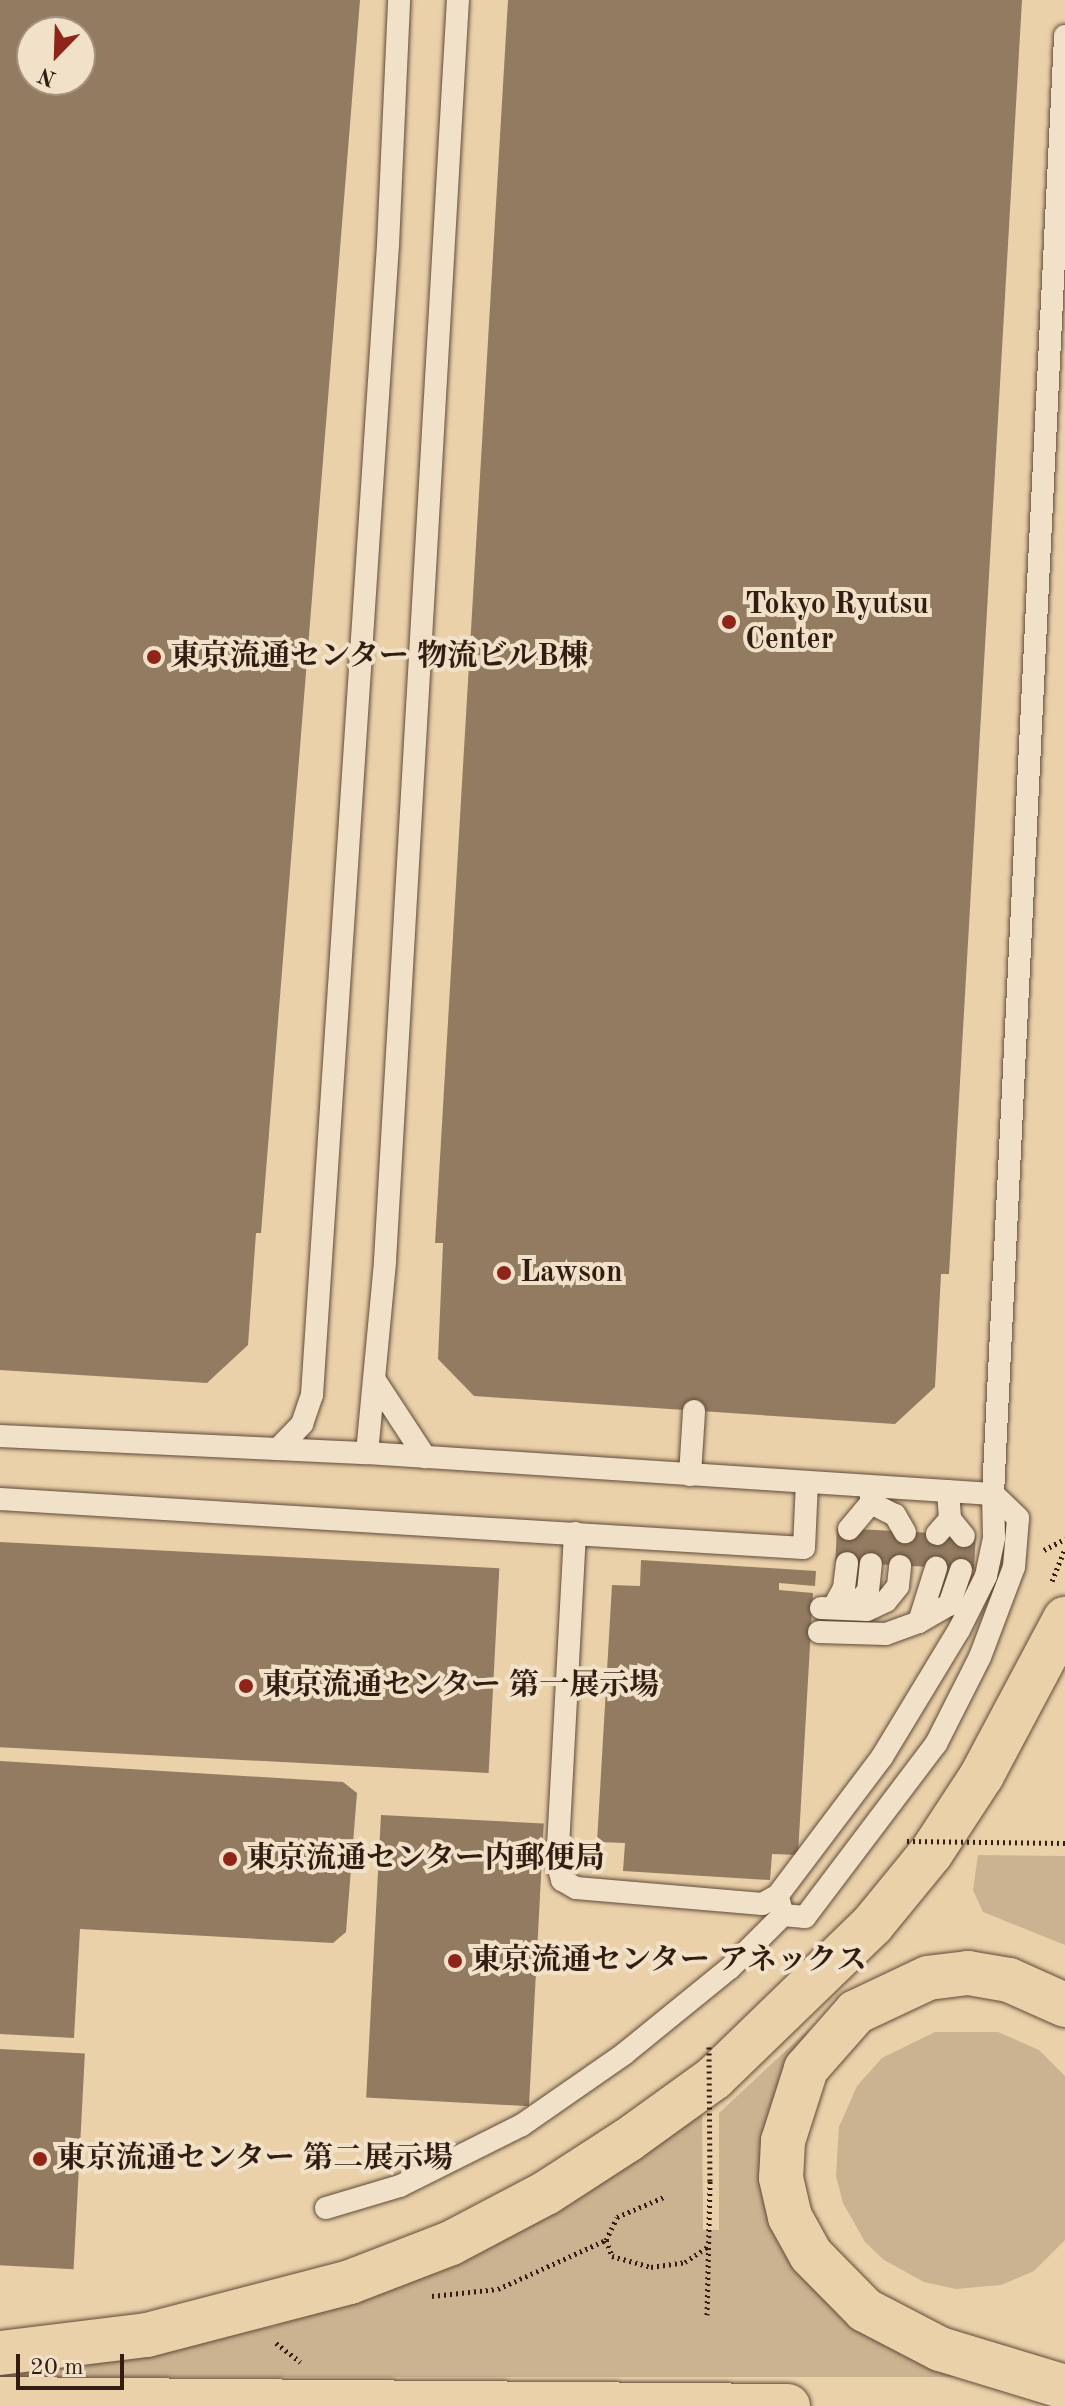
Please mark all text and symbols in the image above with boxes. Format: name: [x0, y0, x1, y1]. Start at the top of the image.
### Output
north arrow: [16, 16, 96, 96]
text: N: [35, 63, 59, 90]
place label: Tokyo Ryutsu Center: [745, 587, 929, 658]
marker: Tokyo Ryutsu Center: [720, 613, 738, 631]
place label: 東京流通センター 物流ビルB棟: [170, 639, 590, 675]
marker: 東京流通センター 物流ビルB棟: [145, 648, 163, 666]
place label: Lawson: [520, 1255, 623, 1291]
marker: Lawson: [495, 1264, 513, 1282]
place label: 東京流通センター 第一展示場: [262, 1668, 660, 1704]
marker: 東京流通センター 第一展示場: [237, 1677, 255, 1695]
place label: 東京流通センター内郵便局: [246, 1841, 606, 1877]
marker: 東京流通センター内郵便局: [221, 1850, 239, 1868]
place label: 東京流通センター アネックス: [471, 1943, 869, 1979]
marker: 東京流通センター アネックス: [446, 1952, 464, 1970]
place label: 東京流通センター 第二展示場: [56, 2141, 454, 2177]
marker: 東京流通センター 第二展示場: [31, 2150, 49, 2168]
scale bar: [20, 2338, 128, 2388]
text: 20 m: [30, 2356, 84, 2380]

